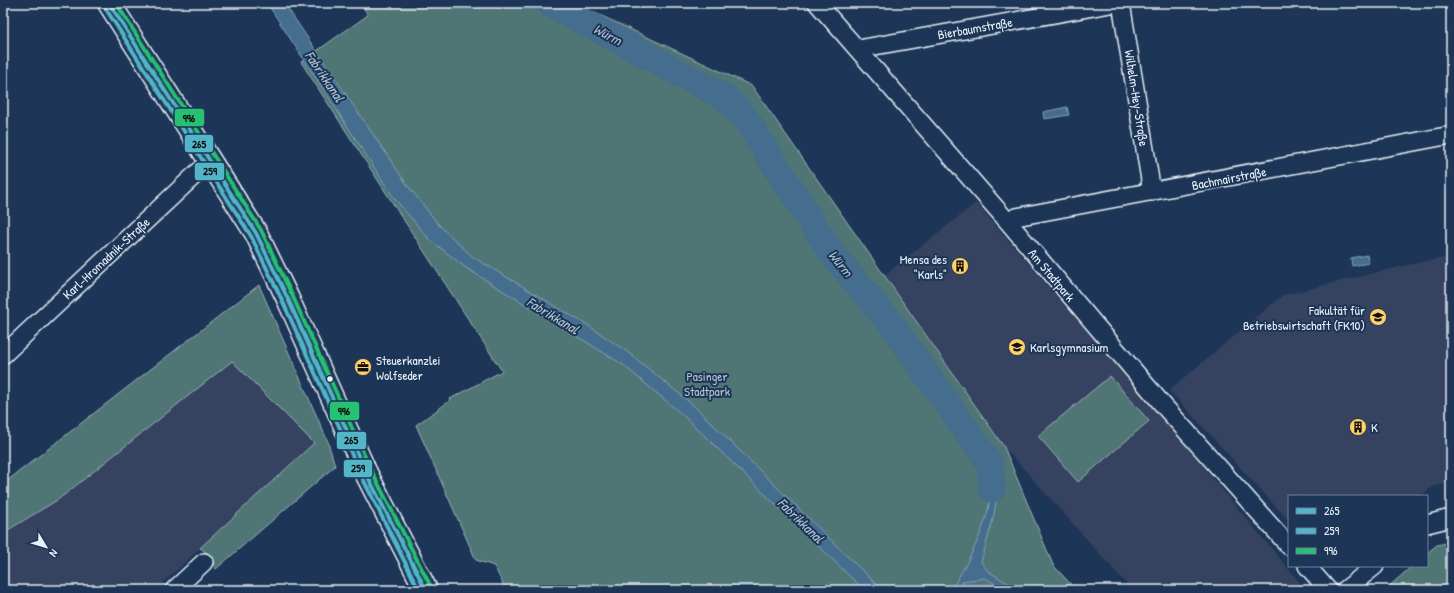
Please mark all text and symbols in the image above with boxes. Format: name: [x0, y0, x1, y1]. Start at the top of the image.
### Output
street label: Bierbaumstraße: [936, 13, 1014, 43]
water label: Würm: [591, 19, 626, 49]
water label: Fabrikkanal: [301, 47, 350, 106]
street label: Wilhelm-Hey-Straße: [1121, 49, 1153, 147]
line badge: 996: [174, 108, 205, 127]
text: 996: [183, 111, 196, 125]
line badge: 265: [184, 134, 214, 153]
text: 265: [192, 137, 206, 151]
line badge: 259: [194, 162, 225, 181]
street label: Bachmairstraße: [1190, 162, 1268, 194]
text: 259: [203, 164, 217, 178]
street label: Karl-Hromadnik-Straße: [59, 213, 153, 303]
street label: Am Stadtpark: [1024, 245, 1080, 306]
water label: Würm: [824, 246, 858, 281]
place label: Mensa des "Karls": [900, 250, 947, 283]
building icon: Mensa des "Karls": [950, 256, 970, 276]
water label: Fabrikkanal: [523, 292, 584, 339]
place label: Fakultät für Betriebswirtschaft (FK10): [1243, 301, 1365, 334]
school or university icon: Fakultät für Betriebswirtschaft (FK10): [1368, 307, 1388, 327]
school or university icon: Karlsgymnasium: [1007, 337, 1027, 357]
place label: Karlsgymnasium: [1030, 338, 1109, 356]
place label: Steuerkanzlei Wolfseder: [376, 351, 440, 384]
office icon: Steuerkanzlei Wolfseder: [353, 357, 373, 377]
park label: Pasinger Stadtpark: [684, 367, 731, 400]
unlabelled marker: [325, 374, 335, 384]
line badge: 996: [329, 401, 360, 421]
text: 996: [338, 404, 351, 418]
building icon: K: [1348, 417, 1368, 437]
place label: K: [1371, 418, 1378, 436]
line badge: 265: [336, 431, 367, 450]
text: 265: [344, 433, 358, 447]
line badge: 259: [343, 459, 373, 478]
text: 259: [351, 461, 365, 475]
water label: Fabrikkanal: [774, 493, 829, 548]
legend: [1288, 495, 1428, 567]
text: 265: [1324, 502, 1339, 519]
text: 259: [1324, 522, 1340, 539]
north arrow: [26, 527, 66, 567]
text: 996: [1324, 542, 1338, 559]
text: N: [46, 547, 61, 560]

